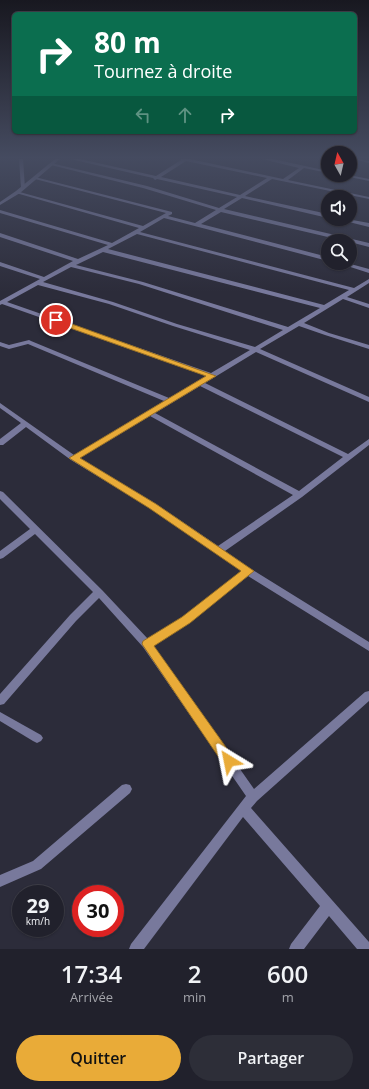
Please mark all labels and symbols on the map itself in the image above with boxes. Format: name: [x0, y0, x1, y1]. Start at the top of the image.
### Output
north arrow: [321, 146, 357, 182]
pin: [39, 303, 73, 337]
position arrow: [208, 740, 250, 782]
speed limit sign: 30: [72, 885, 124, 937]

